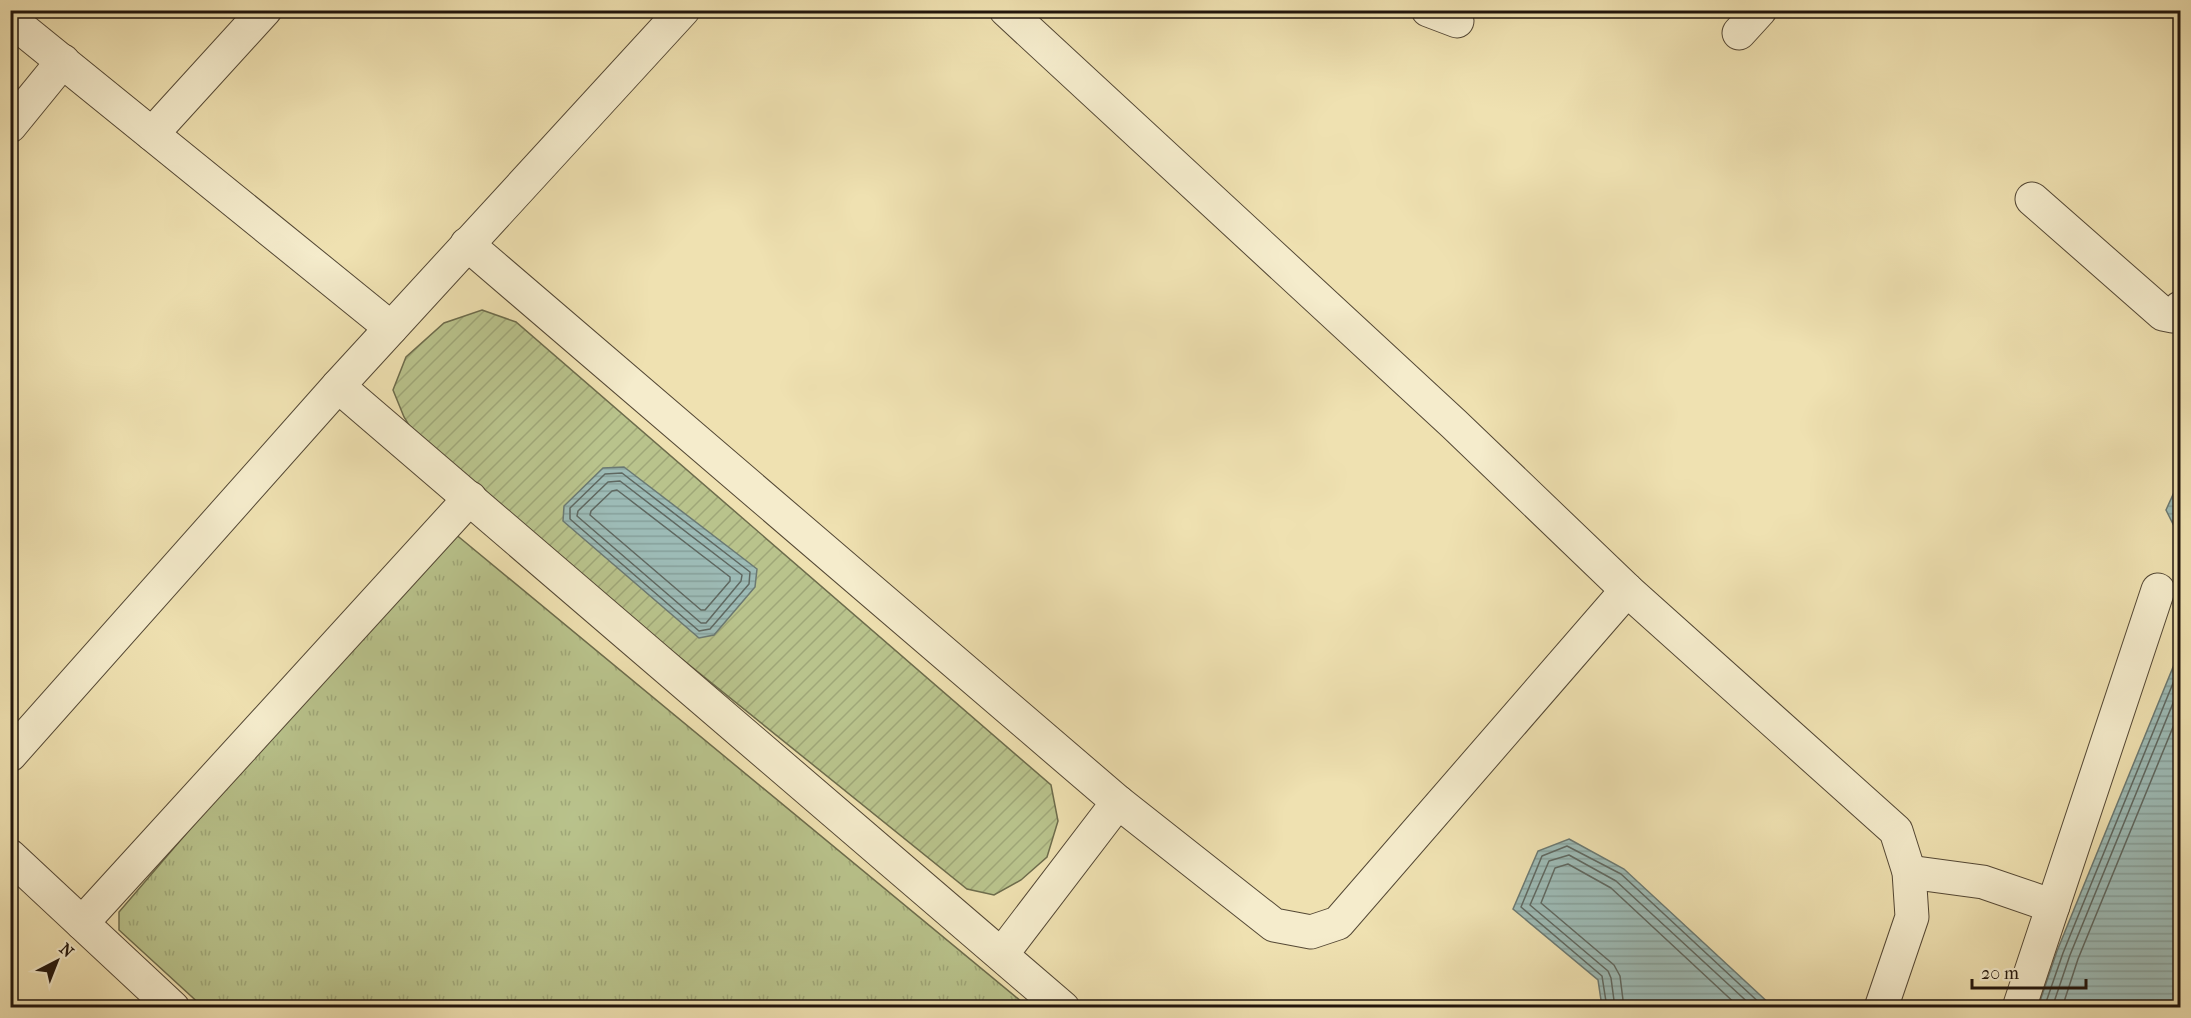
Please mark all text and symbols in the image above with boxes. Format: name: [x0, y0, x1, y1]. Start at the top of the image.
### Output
north arrow: [27, 931, 87, 991]
text: N: [56, 939, 78, 962]
scale bar: [1972, 952, 2086, 990]
text: 20 m: [1981, 963, 2019, 984]

